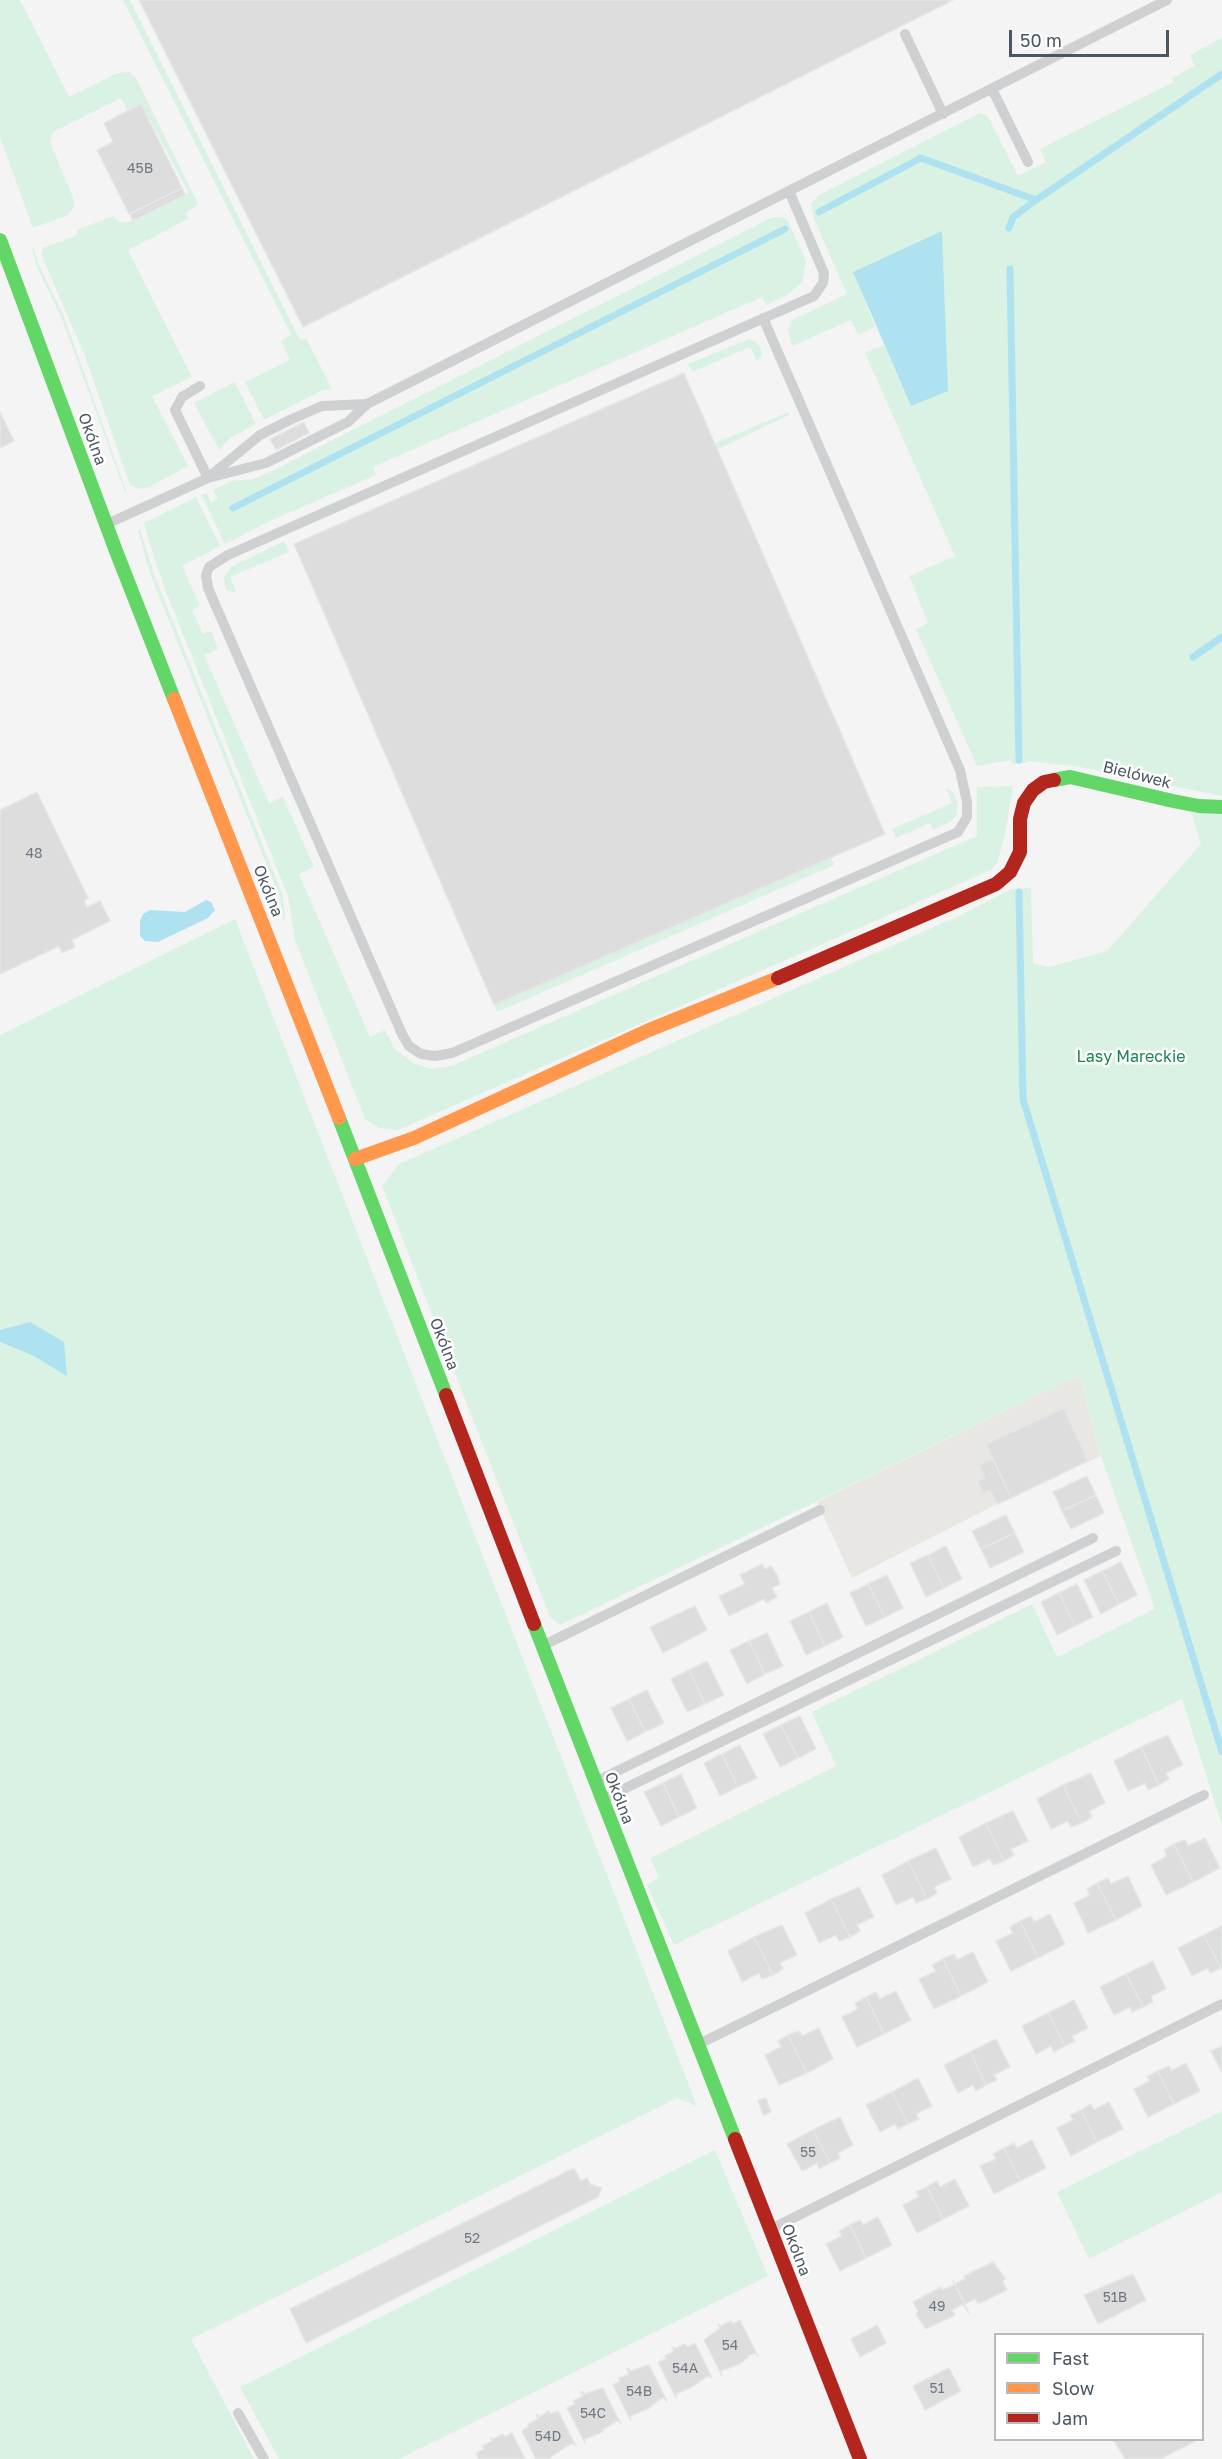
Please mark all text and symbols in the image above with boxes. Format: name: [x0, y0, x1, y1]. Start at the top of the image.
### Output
scale bar: [1012, 18, 1172, 56]
text: 50 m: [1020, 29, 1062, 51]
house number: 45B: [127, 161, 153, 177]
street label: Okólna: [74, 410, 110, 468]
street label: Bielówek: [1101, 757, 1173, 793]
house number: 48: [25, 846, 43, 862]
street label: Okólna: [249, 862, 287, 920]
park label: Lasy Mareckie: [1076, 1047, 1186, 1067]
street label: Okólna: [425, 1315, 463, 1373]
street label: Okólna: [600, 1769, 638, 1827]
house number: 55: [800, 2145, 816, 2161]
street label: Okólna: [777, 2221, 815, 2279]
house number: 52: [464, 2231, 480, 2247]
house number: 51B: [1103, 2290, 1127, 2306]
house number: 49: [928, 2299, 946, 2315]
legend: [994, 2333, 1204, 2441]
house number: 54: [722, 2338, 738, 2354]
text: Fast: [1052, 2347, 1089, 2369]
house number: 54A: [672, 2361, 698, 2377]
text: Slow: [1052, 2377, 1094, 2399]
house number: 51: [930, 2381, 944, 2397]
house number: 54B: [626, 2384, 652, 2400]
house number: 54C: [580, 2406, 606, 2422]
text: Jam: [1052, 2407, 1088, 2429]
house number: 54D: [535, 2429, 561, 2445]

